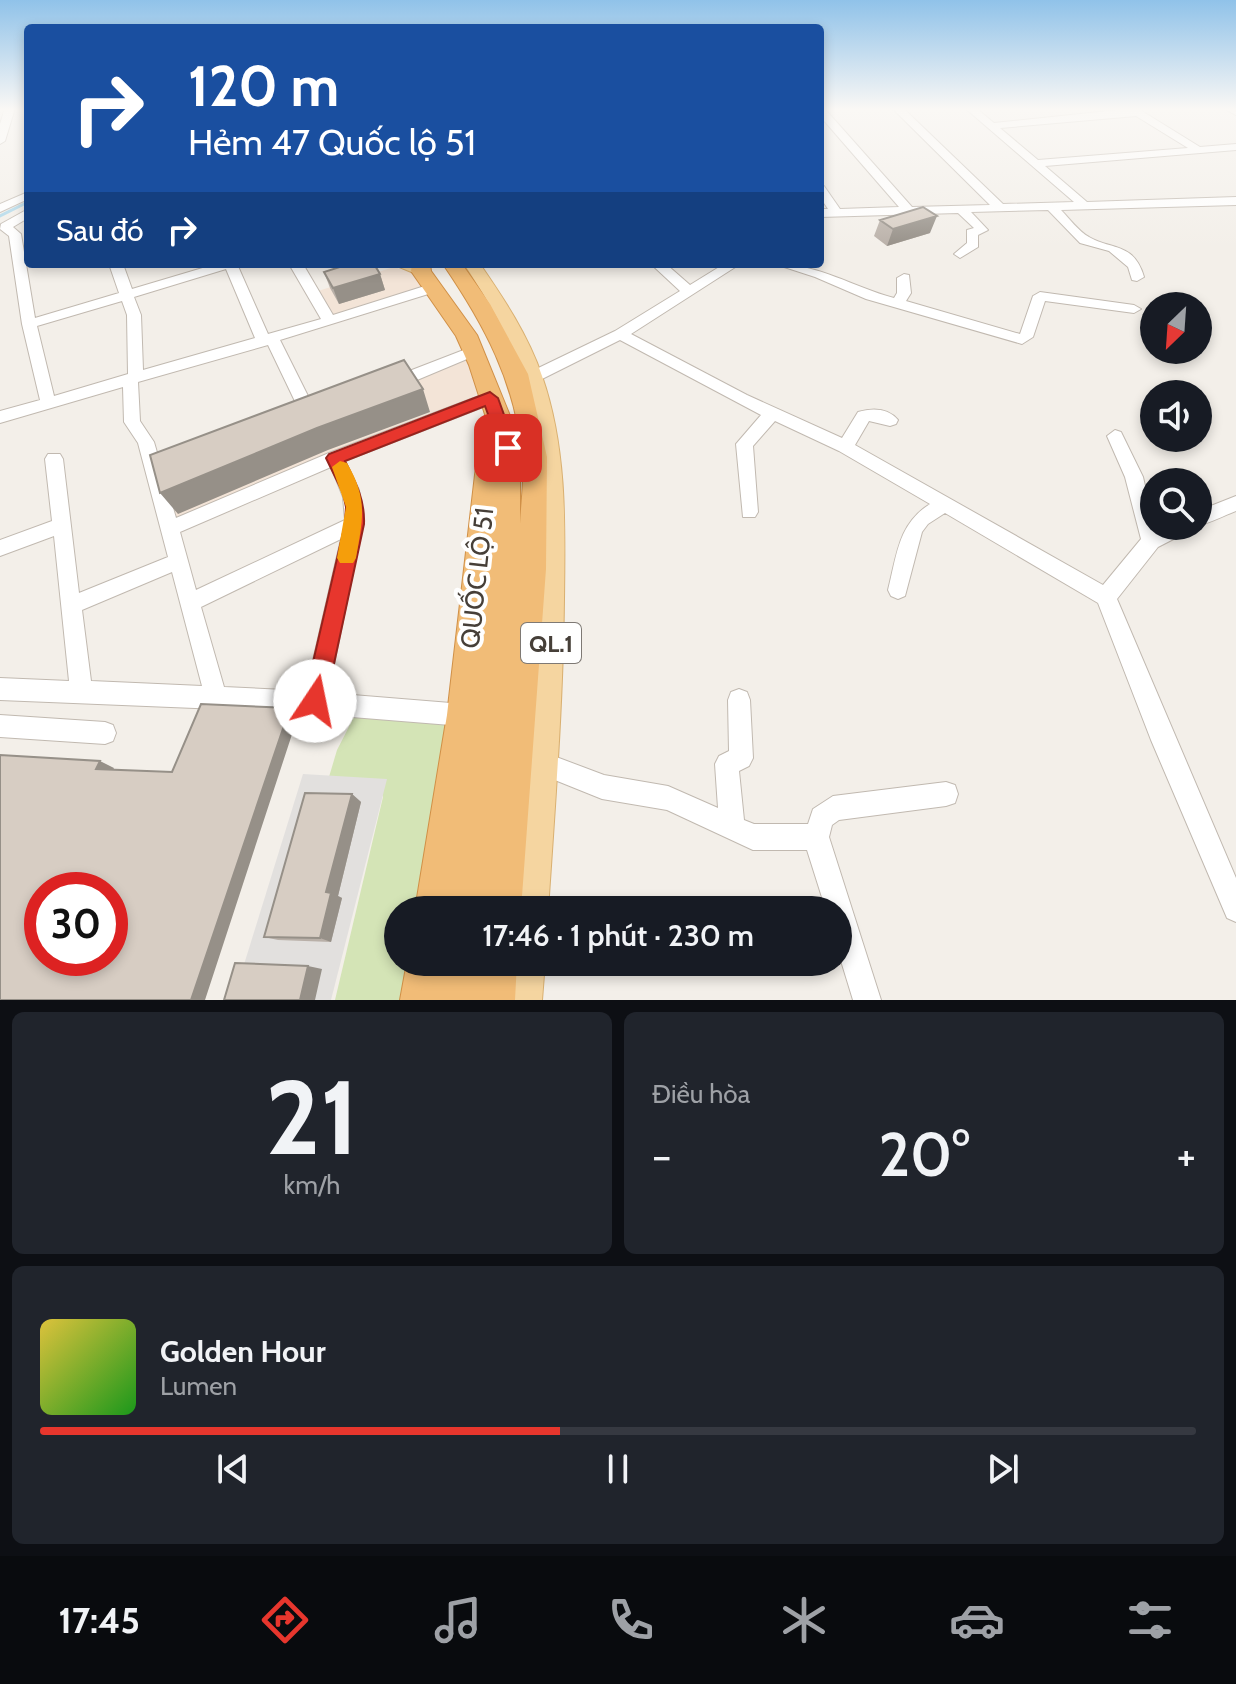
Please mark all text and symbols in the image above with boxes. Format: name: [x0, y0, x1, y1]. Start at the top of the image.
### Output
text: 120 m: [188, 52, 339, 120]
icon: right: [56, 56, 160, 160]
text: Hẻm 47 Quốc lộ 51: [188, 120, 476, 164]
icon: right: [160, 208, 204, 252]
text: Sau đó: [56, 212, 144, 249]
north arrow: [1140, 292, 1212, 364]
map controls: [1140, 292, 1212, 540]
button: sound: [1140, 380, 1212, 452]
pin: [474, 414, 542, 482]
icon: arrive: [486, 426, 530, 470]
button: search: [1140, 468, 1212, 540]
street label: QUỐC LỘ 51: [452, 506, 500, 650]
road number: QL.1: [521, 623, 581, 663]
position arrow: [273, 659, 357, 743]
speed limit sign: 30: [24, 872, 128, 976]
text: 17:46 · 1 phút · 230 m: [482, 917, 754, 954]
text: 21: [265, 1054, 359, 1180]
text: Điều hòa: [652, 1078, 750, 1110]
text: 20°: [878, 1118, 970, 1191]
text: −: [652, 1129, 671, 1182]
text: +: [1177, 1129, 1196, 1182]
text: km/h: [284, 1169, 340, 1201]
text: Golden Hour: [160, 1333, 326, 1370]
text: Lumen: [160, 1370, 237, 1402]
icon: previous: [211, 1447, 255, 1491]
icon: pause: [596, 1447, 640, 1491]
icon: next: [981, 1447, 1025, 1491]
icon: directions: [257, 1592, 313, 1648]
icon: music: [430, 1592, 486, 1648]
icon: phone: [603, 1592, 659, 1648]
icon: climate: [776, 1592, 832, 1648]
icon: car: [949, 1592, 1005, 1648]
icon: filters: [1122, 1592, 1178, 1648]
text: 17:45: [58, 1598, 140, 1642]

